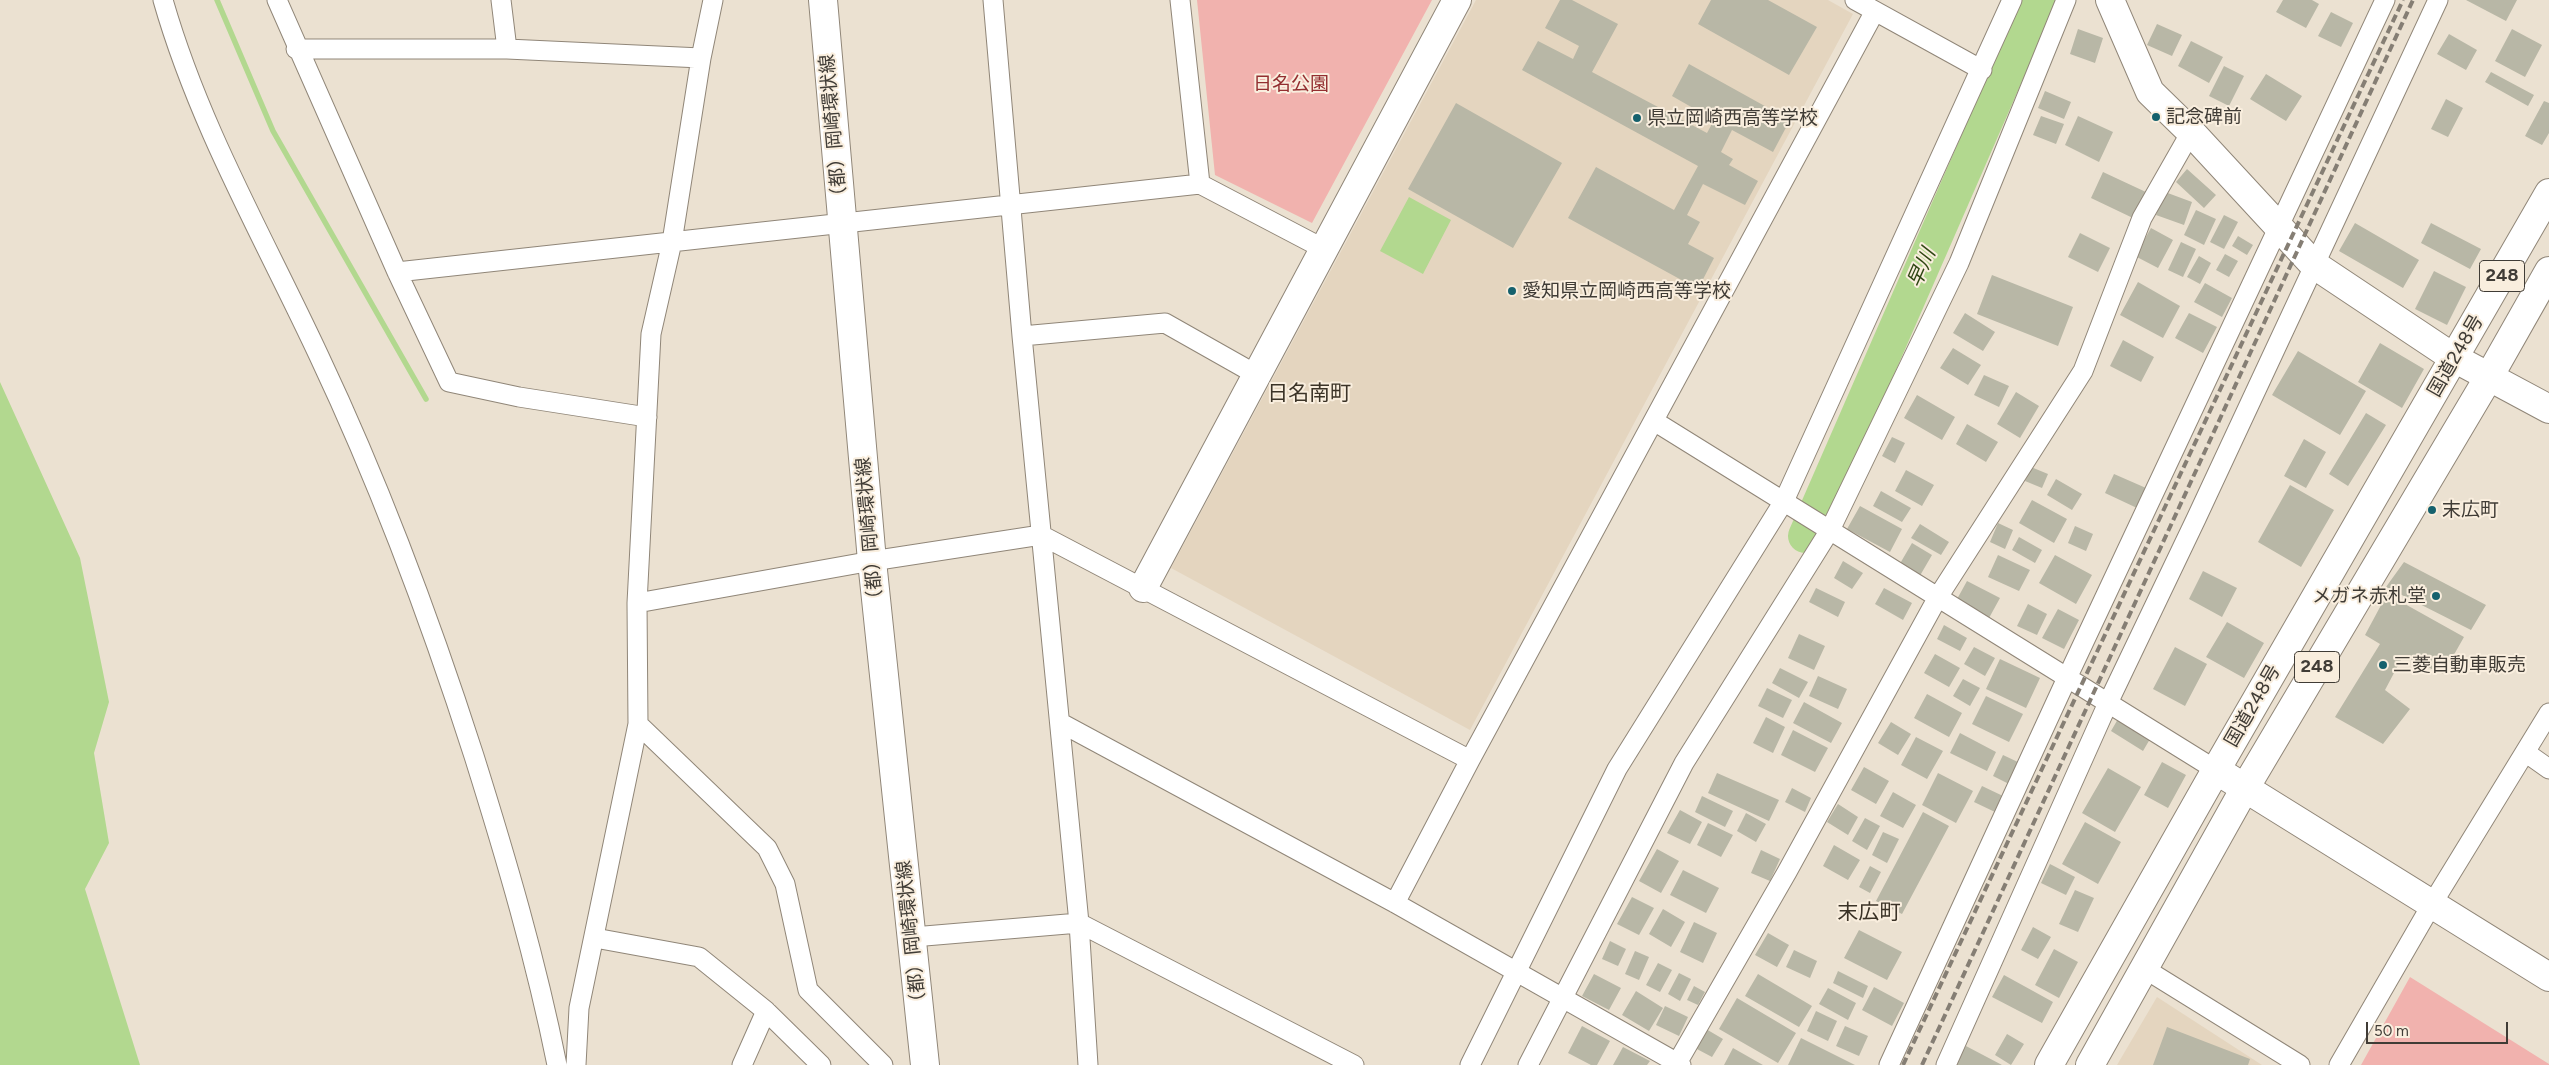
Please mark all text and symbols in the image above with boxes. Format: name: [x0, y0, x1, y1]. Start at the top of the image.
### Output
street label: （都）岡崎環状線: [816, 53, 852, 207]
park label: 日名公園: [1253, 73, 1329, 95]
place label: 記念碑前: [2166, 106, 2242, 128]
place label: 県立岡崎西高等学校: [1647, 107, 1818, 129]
marker: 記念碑前: [2150, 111, 2162, 123]
marker: 県立岡崎西高等学校: [1631, 112, 1643, 124]
water label: 早川: [1903, 245, 1941, 291]
road number: 248: [2480, 260, 2524, 292]
place label: 愛知県立岡崎西高等学校: [1522, 280, 1731, 302]
marker: 愛知県立岡崎西高等学校: [1506, 285, 1518, 297]
street label: 国道248号: [2423, 311, 2489, 401]
district label: 日名南町: [1267, 381, 1351, 407]
street label: （都）岡崎環状線: [852, 456, 888, 610]
place label: 末広町: [2442, 499, 2499, 521]
marker: 末広町: [2426, 504, 2438, 516]
place label: メガネ赤札堂: [2312, 585, 2426, 607]
marker: メガネ赤札堂: [2430, 590, 2442, 602]
road number: 248: [2294, 652, 2340, 682]
place label: 三菱自動車販売: [2393, 654, 2526, 676]
marker: 三菱自動車販売: [2377, 659, 2389, 671]
street label: 国道248号: [2220, 661, 2286, 751]
street label: （都）岡崎環状線: [893, 859, 931, 1013]
district label: 末広町: [1838, 900, 1900, 926]
scale bar: [2369, 1012, 2512, 1044]
text: 50 m: [2374, 1022, 2409, 1040]

